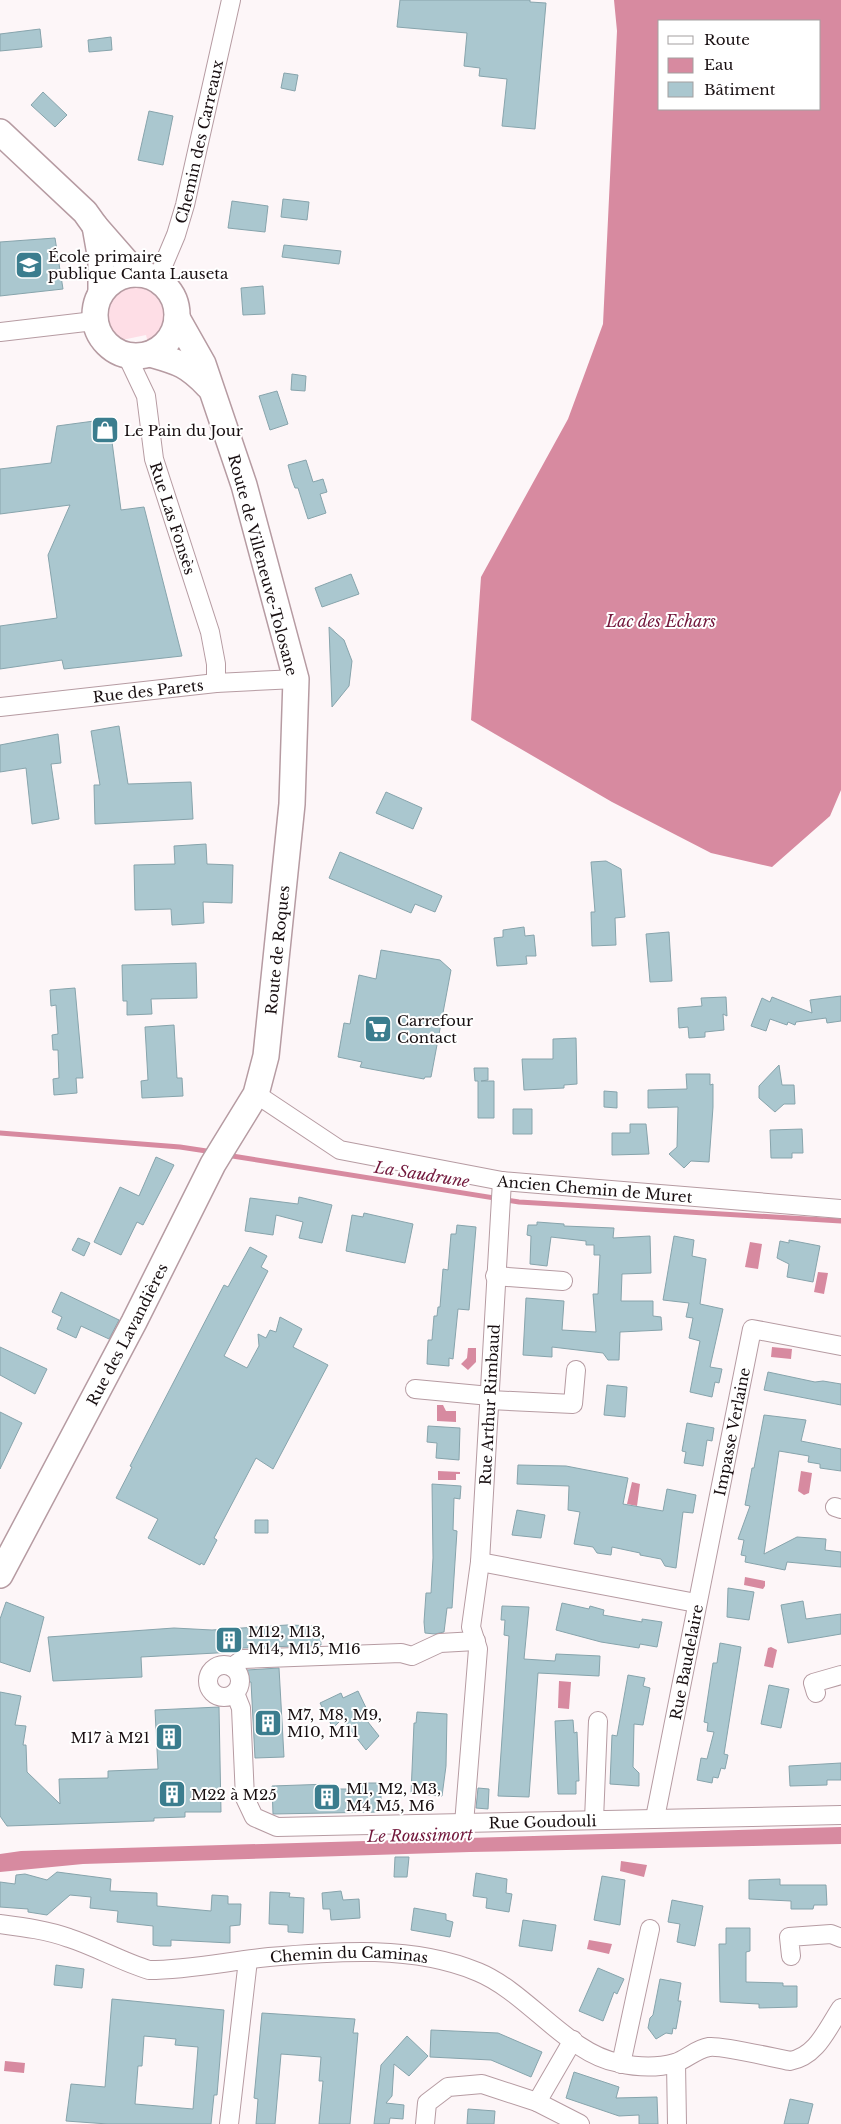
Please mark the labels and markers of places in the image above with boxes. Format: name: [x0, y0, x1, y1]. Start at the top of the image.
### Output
place label: École primaire publique Canta Lauseta: [48, 247, 229, 283]
school or university icon: École primaire publique Canta Lauseta: [14, 250, 44, 280]
shop icon: Le Pain du Jour: [90, 415, 120, 445]
place label: Le Pain du Jour: [124, 421, 244, 440]
place label: Carrefour Contact: [397, 1011, 474, 1047]
supermarket icon: Carrefour Contact: [363, 1014, 393, 1044]
place label: M12, M13, M14, M15, M16: [248, 1622, 361, 1658]
building icon: M12, M13, M14, M15, M16: [214, 1625, 244, 1655]
place label: M7, M8, M9, M10, M11: [287, 1705, 382, 1741]
building icon: M7, M8, M9, M10, M11: [253, 1708, 283, 1738]
building icon: M17 à M21: [154, 1722, 184, 1752]
place label: M17 à M21: [70, 1728, 150, 1747]
building icon: M22 à M25: [157, 1779, 187, 1809]
place label: M1, M2, M3, M4 M5, M6: [346, 1779, 441, 1815]
building icon: M1, M2, M3, M4 M5, M6: [312, 1782, 342, 1812]
place label: M22 à M25: [191, 1785, 277, 1804]

